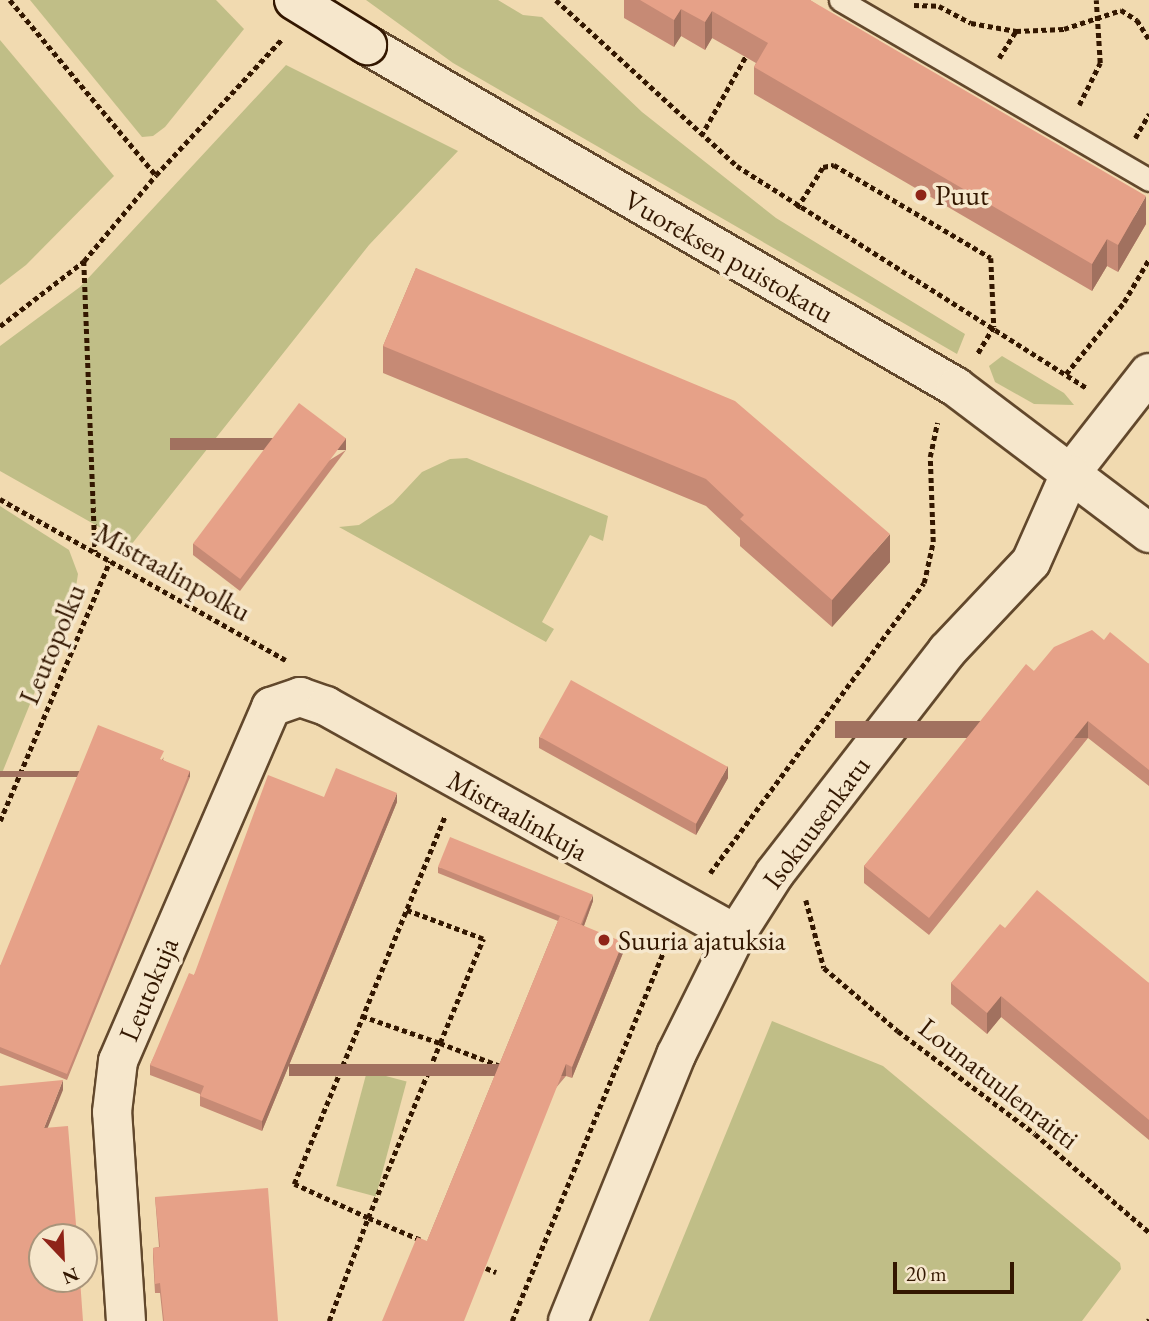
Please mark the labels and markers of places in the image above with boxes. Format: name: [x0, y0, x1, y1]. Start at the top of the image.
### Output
place label: Puut: [935, 178, 989, 212]
marker: Puut: [913, 187, 929, 203]
place label: Suuria ajatuksia: [618, 923, 786, 957]
marker: Suuria ajatuksia: [596, 932, 612, 948]

